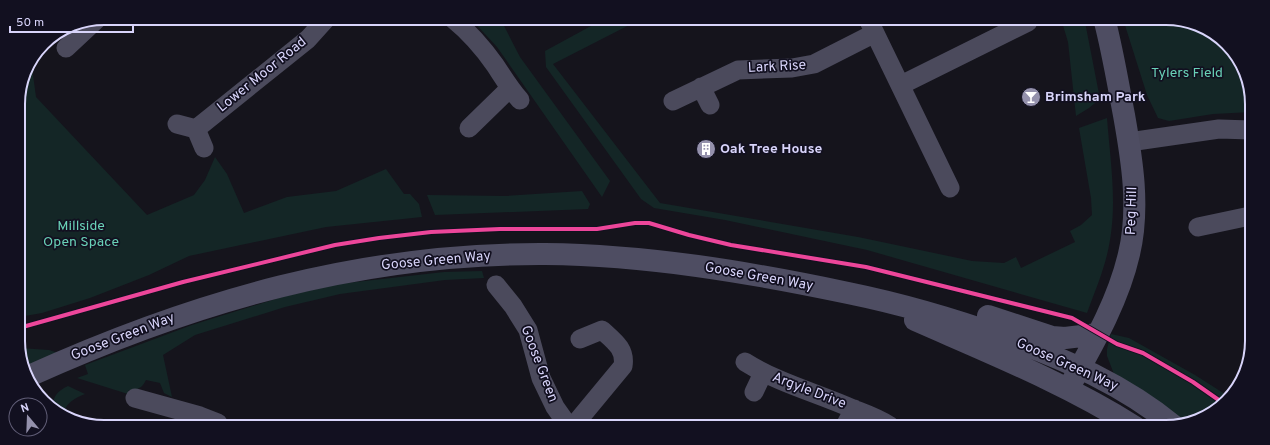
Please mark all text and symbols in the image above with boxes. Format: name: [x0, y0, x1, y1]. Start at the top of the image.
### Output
scale bar: [10, 8, 133, 34]
text: 50 m: [16, 15, 44, 31]
street label: Lower Moor Road: [214, 34, 310, 116]
street label: Lark Rise: [747, 57, 807, 77]
park label: Tylers Field: [1151, 65, 1223, 82]
bar icon: Brimsham Park: [1020, 86, 1042, 108]
place label: Brimsham Park: [1045, 89, 1146, 106]
building icon: Oak Tree House: [695, 138, 717, 160]
place label: Oak Tree House: [720, 141, 822, 158]
street label: Peg Hill: [1123, 186, 1141, 236]
park label: Millside Open Space: [43, 218, 119, 251]
street label: Goose Green Way: [381, 248, 491, 274]
street label: Goose Green Way: [703, 259, 815, 295]
street label: Goose Green Way: [69, 309, 177, 365]
street label: Goose Green: [517, 323, 561, 405]
street label: Goose Green Way: [1013, 335, 1121, 395]
street label: Argyle Drive: [770, 369, 848, 413]
north arrow: [8, 397, 48, 437]
text: N: [19, 401, 31, 416]

